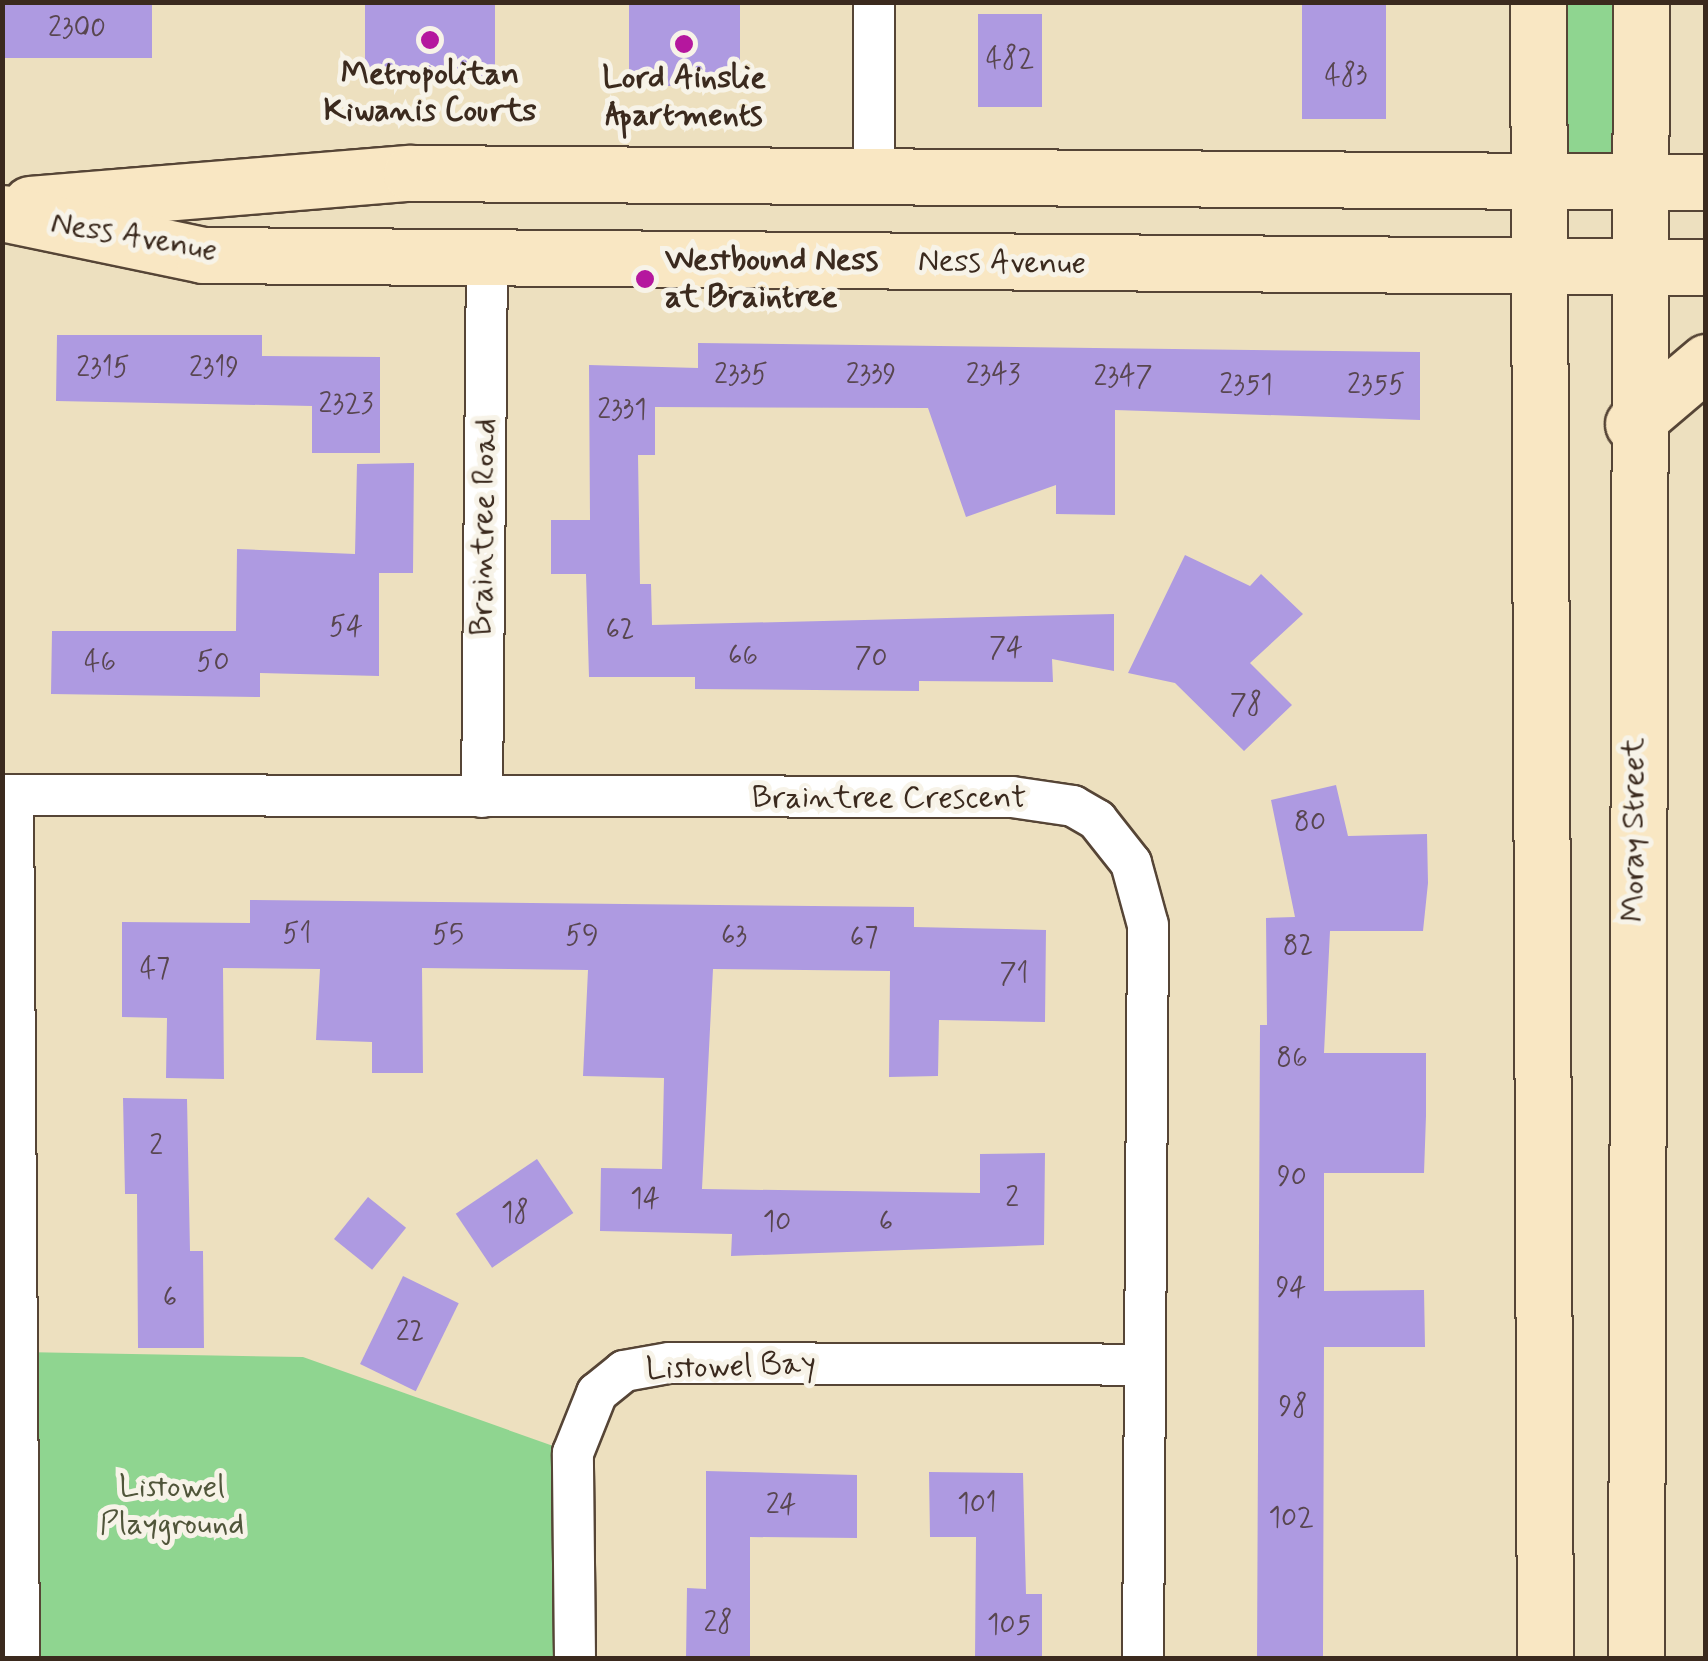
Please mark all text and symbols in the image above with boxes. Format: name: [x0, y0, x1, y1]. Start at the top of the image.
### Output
house number: 2300: [48, 12, 106, 46]
marker: Metropolitan Kiwanis Courts: [419, 29, 441, 51]
marker: Lord Ainslie Apartments: [673, 33, 695, 55]
house number: 482: [986, 43, 1034, 77]
place label: Metropolitan Kiwanis Courts: [324, 56, 536, 131]
place label: Lord Ainslie Apartments: [602, 60, 766, 135]
house number: 483: [1324, 60, 1368, 94]
street label: Ness Avenue: [46, 203, 222, 271]
place label: Westbound Ness at Braintree: [665, 242, 878, 317]
street label: Ness Avenue: [916, 242, 1088, 284]
marker: Westbound Ness at Braintree: [634, 268, 656, 290]
house number: 2315: [76, 352, 130, 386]
house number: 2319: [189, 352, 239, 386]
house number: 2335: [714, 359, 768, 393]
house number: 2339: [846, 359, 896, 393]
house number: 2343: [966, 359, 1020, 393]
house number: 2347: [1093, 361, 1153, 395]
house number: 2351: [1219, 369, 1273, 403]
house number: 2355: [1347, 369, 1405, 403]
house number: 2323: [319, 388, 373, 422]
house number: 2331: [597, 394, 647, 428]
street label: Braintree Road: [463, 419, 505, 635]
house number: 54: [329, 611, 363, 645]
house number: 62: [605, 614, 635, 648]
house number: 74: [989, 632, 1023, 666]
house number: 66: [728, 640, 758, 674]
house number: 70: [854, 642, 888, 676]
house number: 46: [84, 646, 116, 680]
house number: 50: [197, 646, 229, 680]
house number: 78: [1230, 689, 1262, 723]
street label: Moray Street: [1615, 738, 1653, 922]
street label: Braintree Crescent: [752, 779, 1026, 817]
house number: 80: [1294, 806, 1326, 840]
house number: 51: [283, 918, 311, 952]
house number: 55: [432, 919, 464, 953]
house number: 59: [565, 920, 599, 954]
house number: 63: [721, 920, 747, 954]
house number: 67: [850, 922, 878, 956]
house number: 82: [1283, 930, 1313, 964]
house number: 47: [140, 953, 170, 987]
house number: 71: [999, 958, 1029, 992]
house number: 86: [1276, 1042, 1308, 1076]
house number: 2: [149, 1130, 163, 1164]
house number: 90: [1277, 1161, 1307, 1195]
house number: 2: [1005, 1182, 1019, 1216]
house number: 14: [630, 1183, 660, 1217]
house number: 18: [501, 1197, 529, 1231]
house number: 10: [763, 1206, 791, 1240]
house number: 6: [879, 1206, 893, 1240]
house number: 94: [1276, 1272, 1306, 1306]
house number: 6: [163, 1282, 177, 1316]
house number: 22: [396, 1316, 424, 1350]
street label: Listowel Bay: [646, 1345, 816, 1389]
house number: 98: [1278, 1391, 1308, 1425]
park label: Listowel Playground: [100, 1469, 244, 1544]
house number: 101: [957, 1488, 997, 1522]
house number: 24: [766, 1489, 796, 1523]
house number: 102: [1268, 1502, 1314, 1536]
house number: 28: [703, 1607, 733, 1641]
house number: 105: [987, 1609, 1031, 1643]

